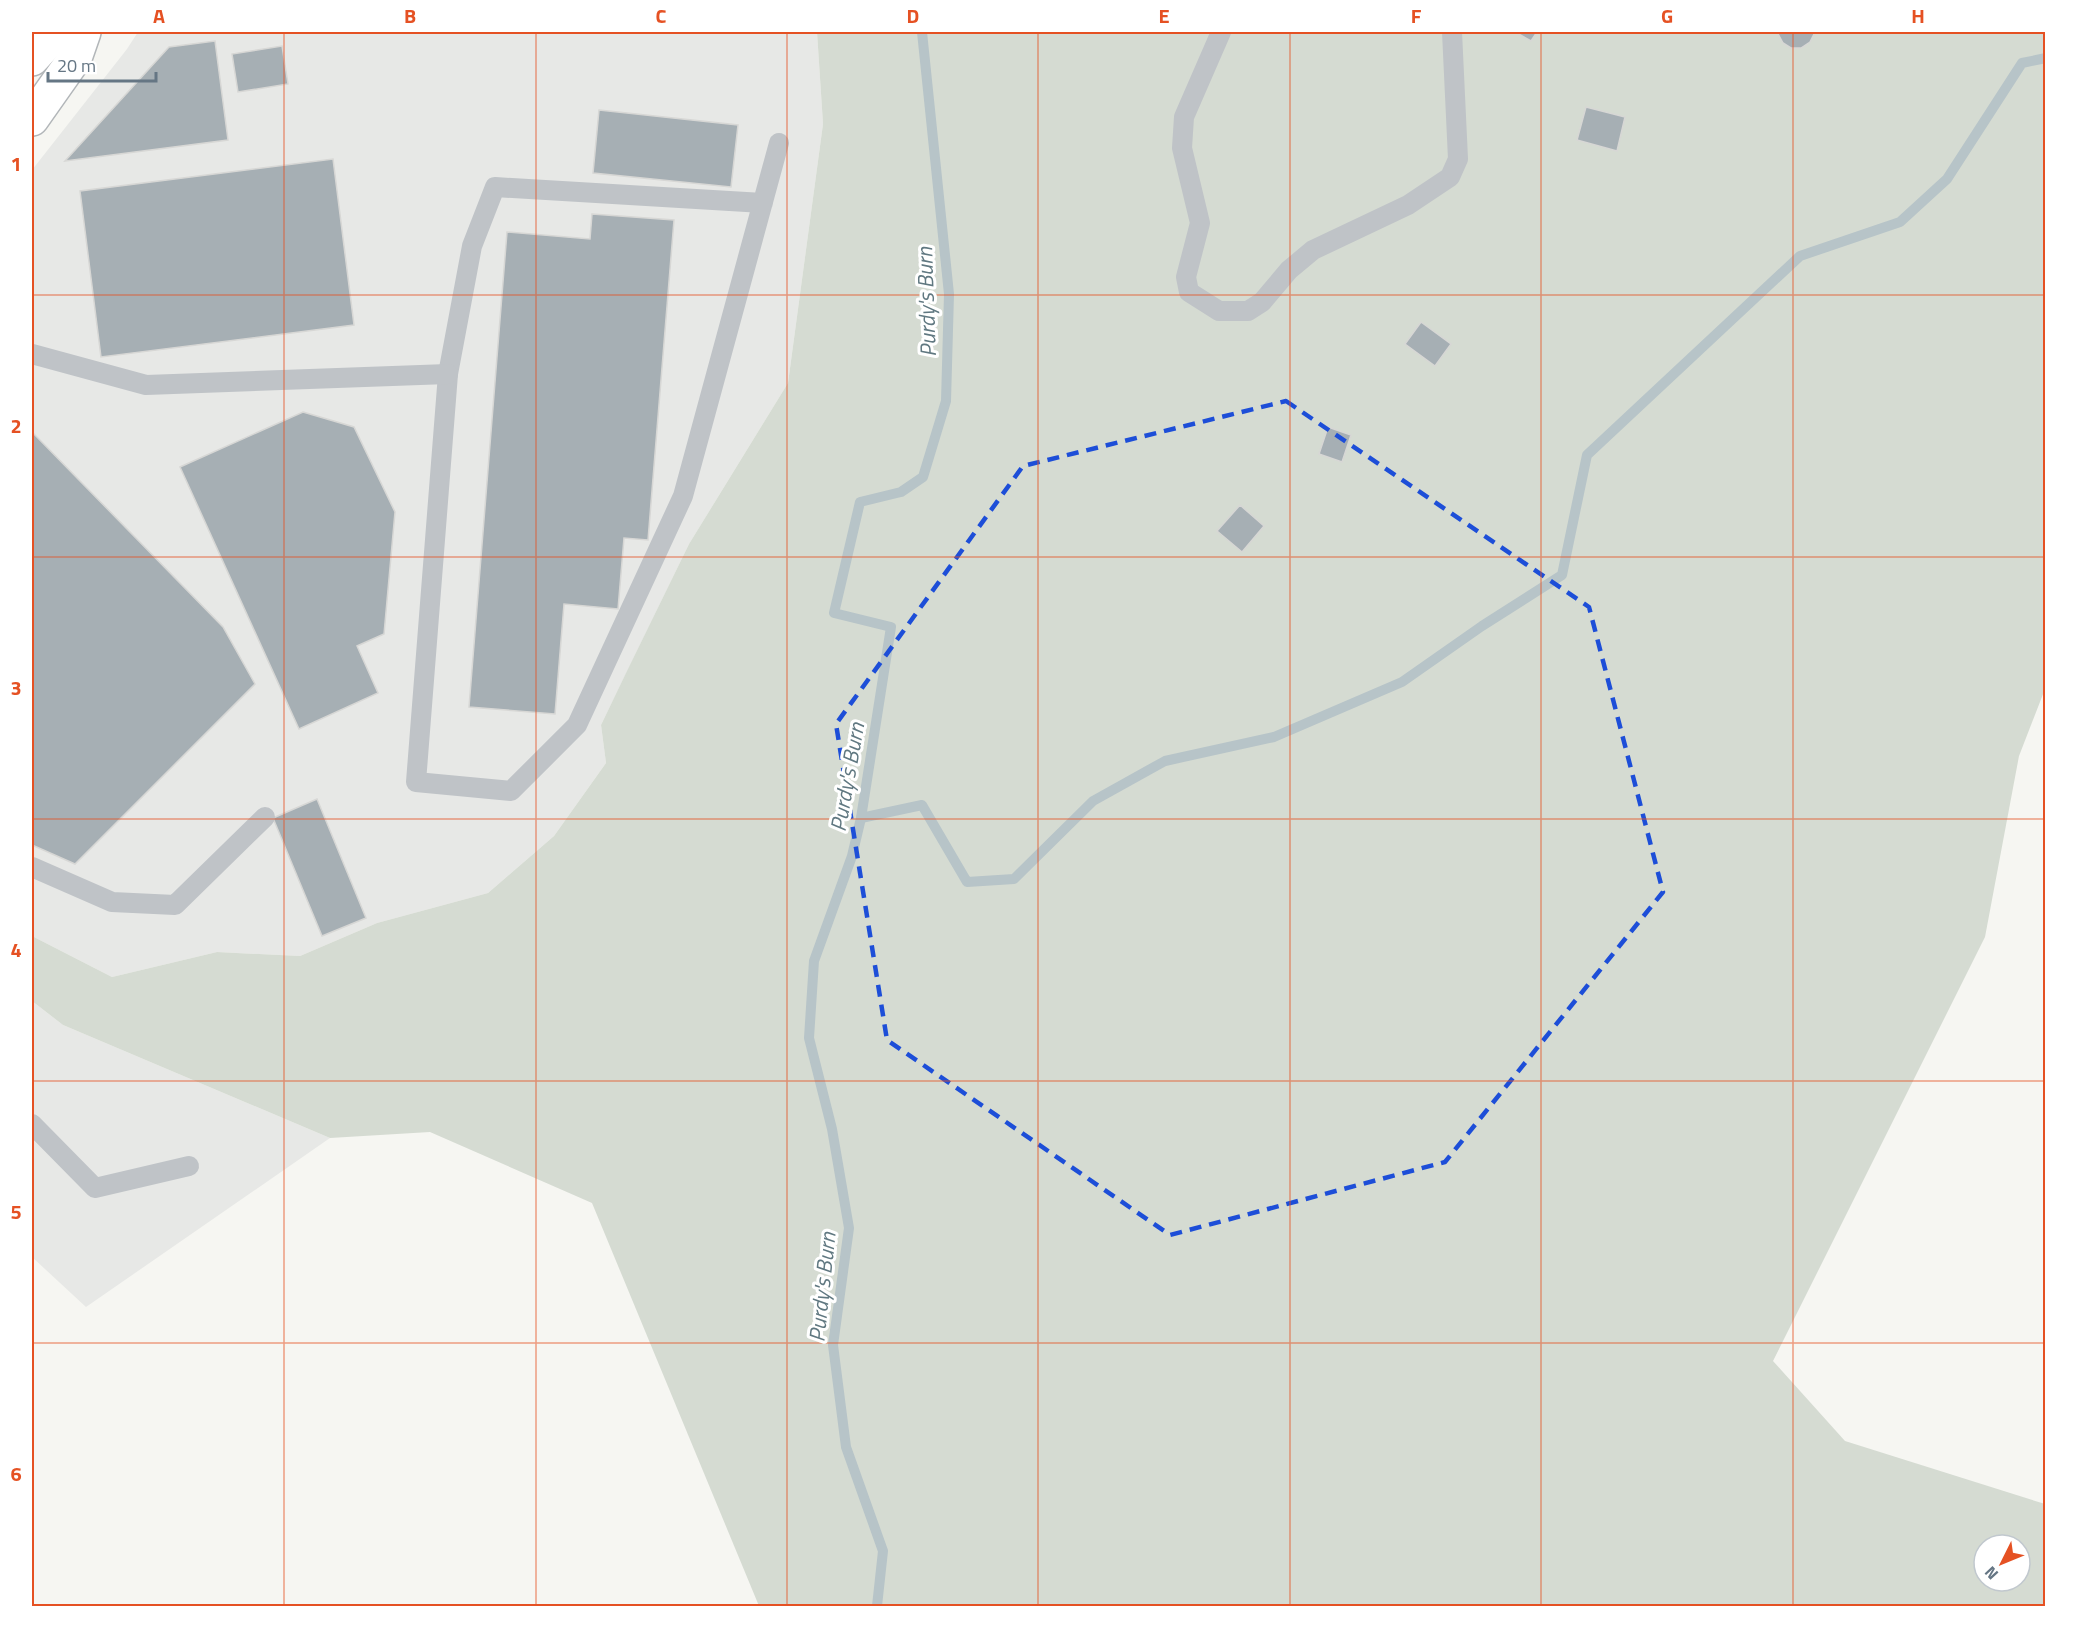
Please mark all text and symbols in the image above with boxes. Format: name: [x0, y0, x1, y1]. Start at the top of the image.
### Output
text: A: [153, 0, 165, 31]
text: B: [404, 0, 416, 31]
text: C: [656, 0, 667, 31]
text: D: [907, 0, 919, 31]
text: E: [1158, 0, 1170, 31]
text: F: [1411, 0, 1422, 31]
text: G: [1661, 0, 1673, 31]
text: H: [1911, 0, 1925, 31]
scale bar: [48, 45, 156, 83]
text: 20 m: [57, 52, 96, 79]
text: 1: [10, 148, 22, 179]
water label: Purdy's Burn: [907, 245, 945, 358]
text: 2: [10, 410, 22, 441]
text: 3: [10, 672, 22, 703]
water label: Purdy's Burn: [821, 719, 873, 834]
text: 4: [10, 934, 22, 965]
text: 5: [10, 1196, 22, 1227]
water label: Purdy's Burn: [799, 1230, 845, 1343]
text: 6: [10, 1458, 22, 1489]
north arrow: [1972, 1533, 2032, 1593]
text: N: [1978, 1561, 2004, 1585]

